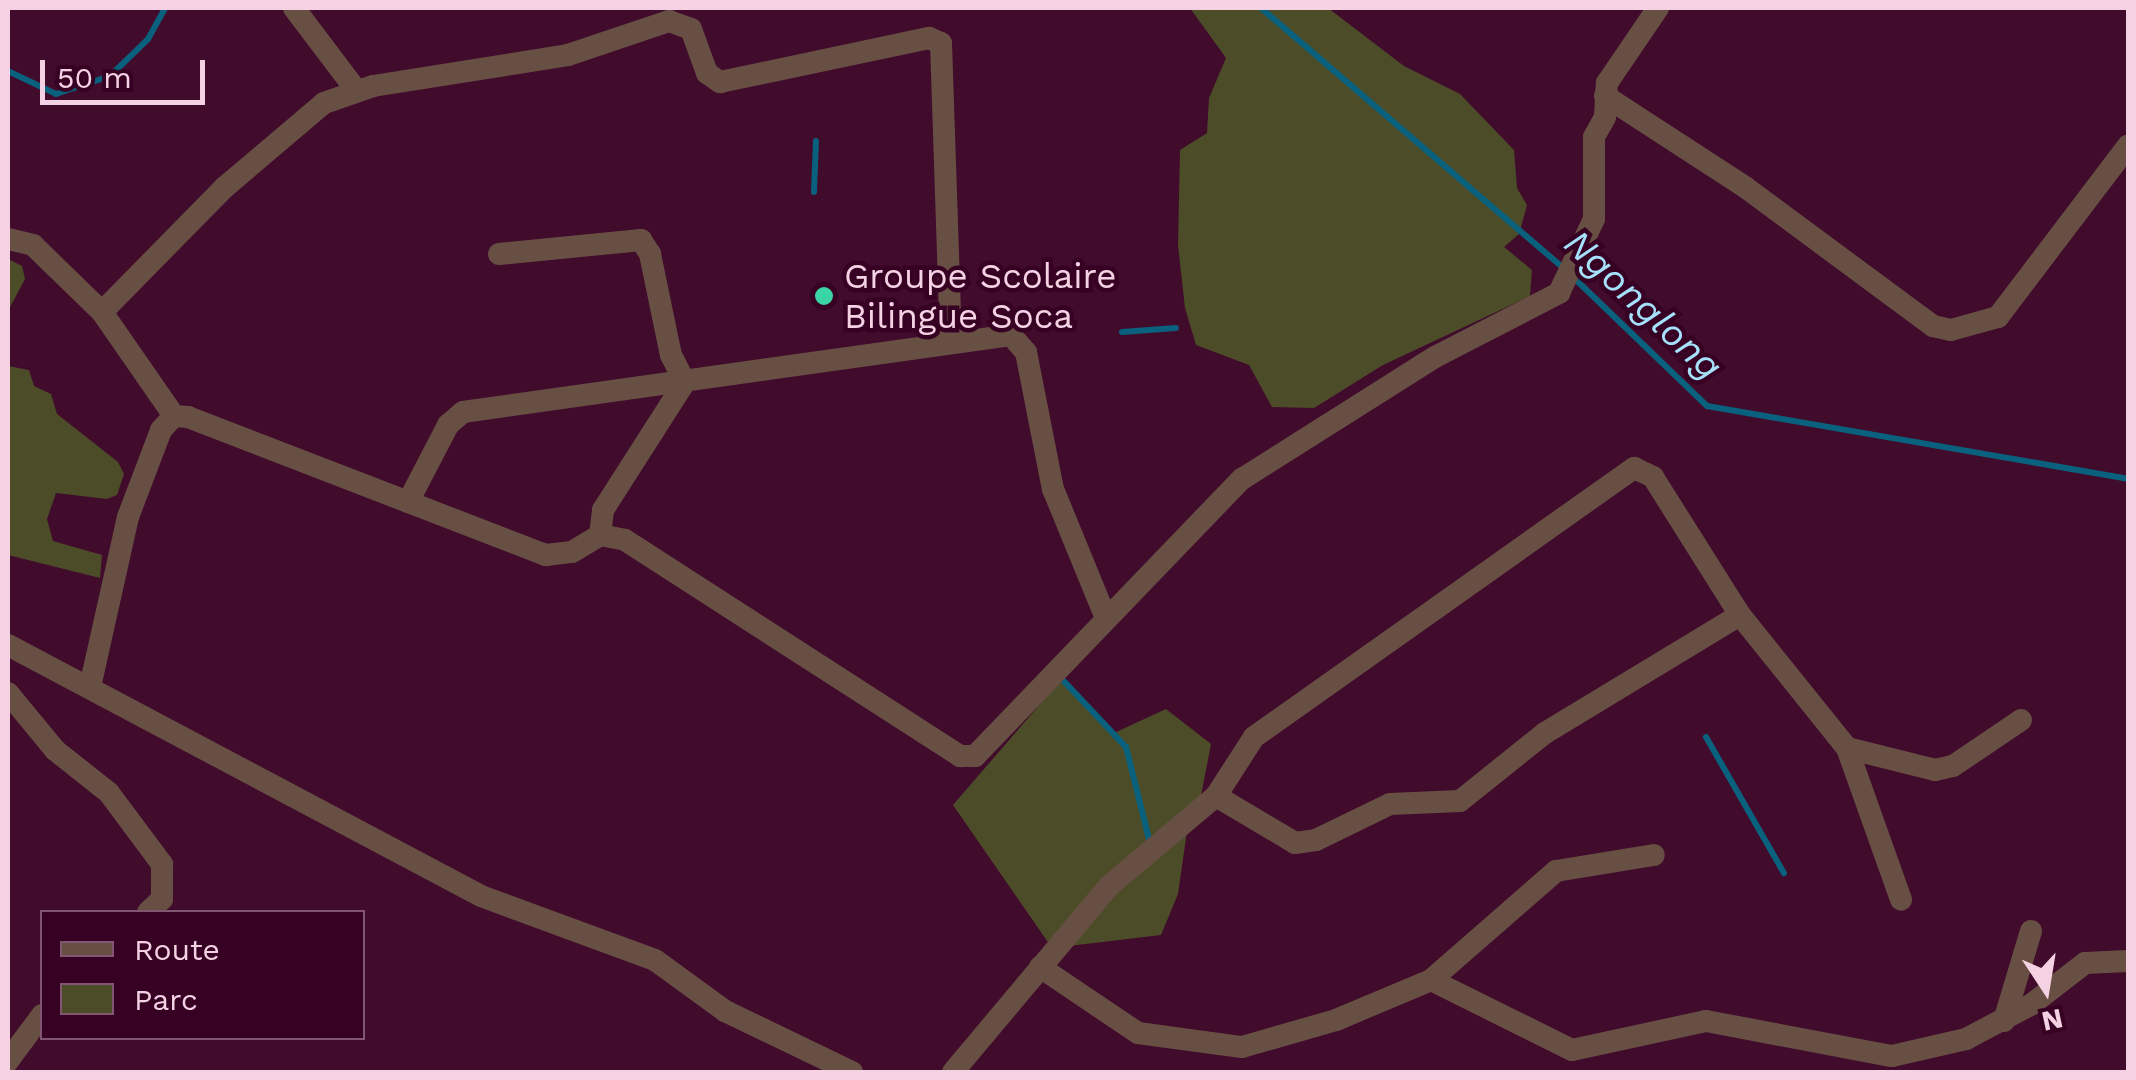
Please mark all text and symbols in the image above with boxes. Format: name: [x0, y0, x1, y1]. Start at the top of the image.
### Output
scale bar: [45, 40, 210, 102]
text: 50 m: [57, 60, 132, 95]
water label: Ngonglong: [1555, 220, 1731, 390]
place label: Groupe Scolaire Bilingue Soca: [844, 255, 1117, 337]
marker: Groupe Scolaire Bilingue Soca: [813, 285, 835, 307]
legend: [40, 910, 365, 1040]
text: Route: [134, 932, 220, 967]
north arrow: [1996, 940, 2096, 1040]
text: Parc: [134, 982, 198, 1017]
text: N: [2039, 1002, 2066, 1038]

